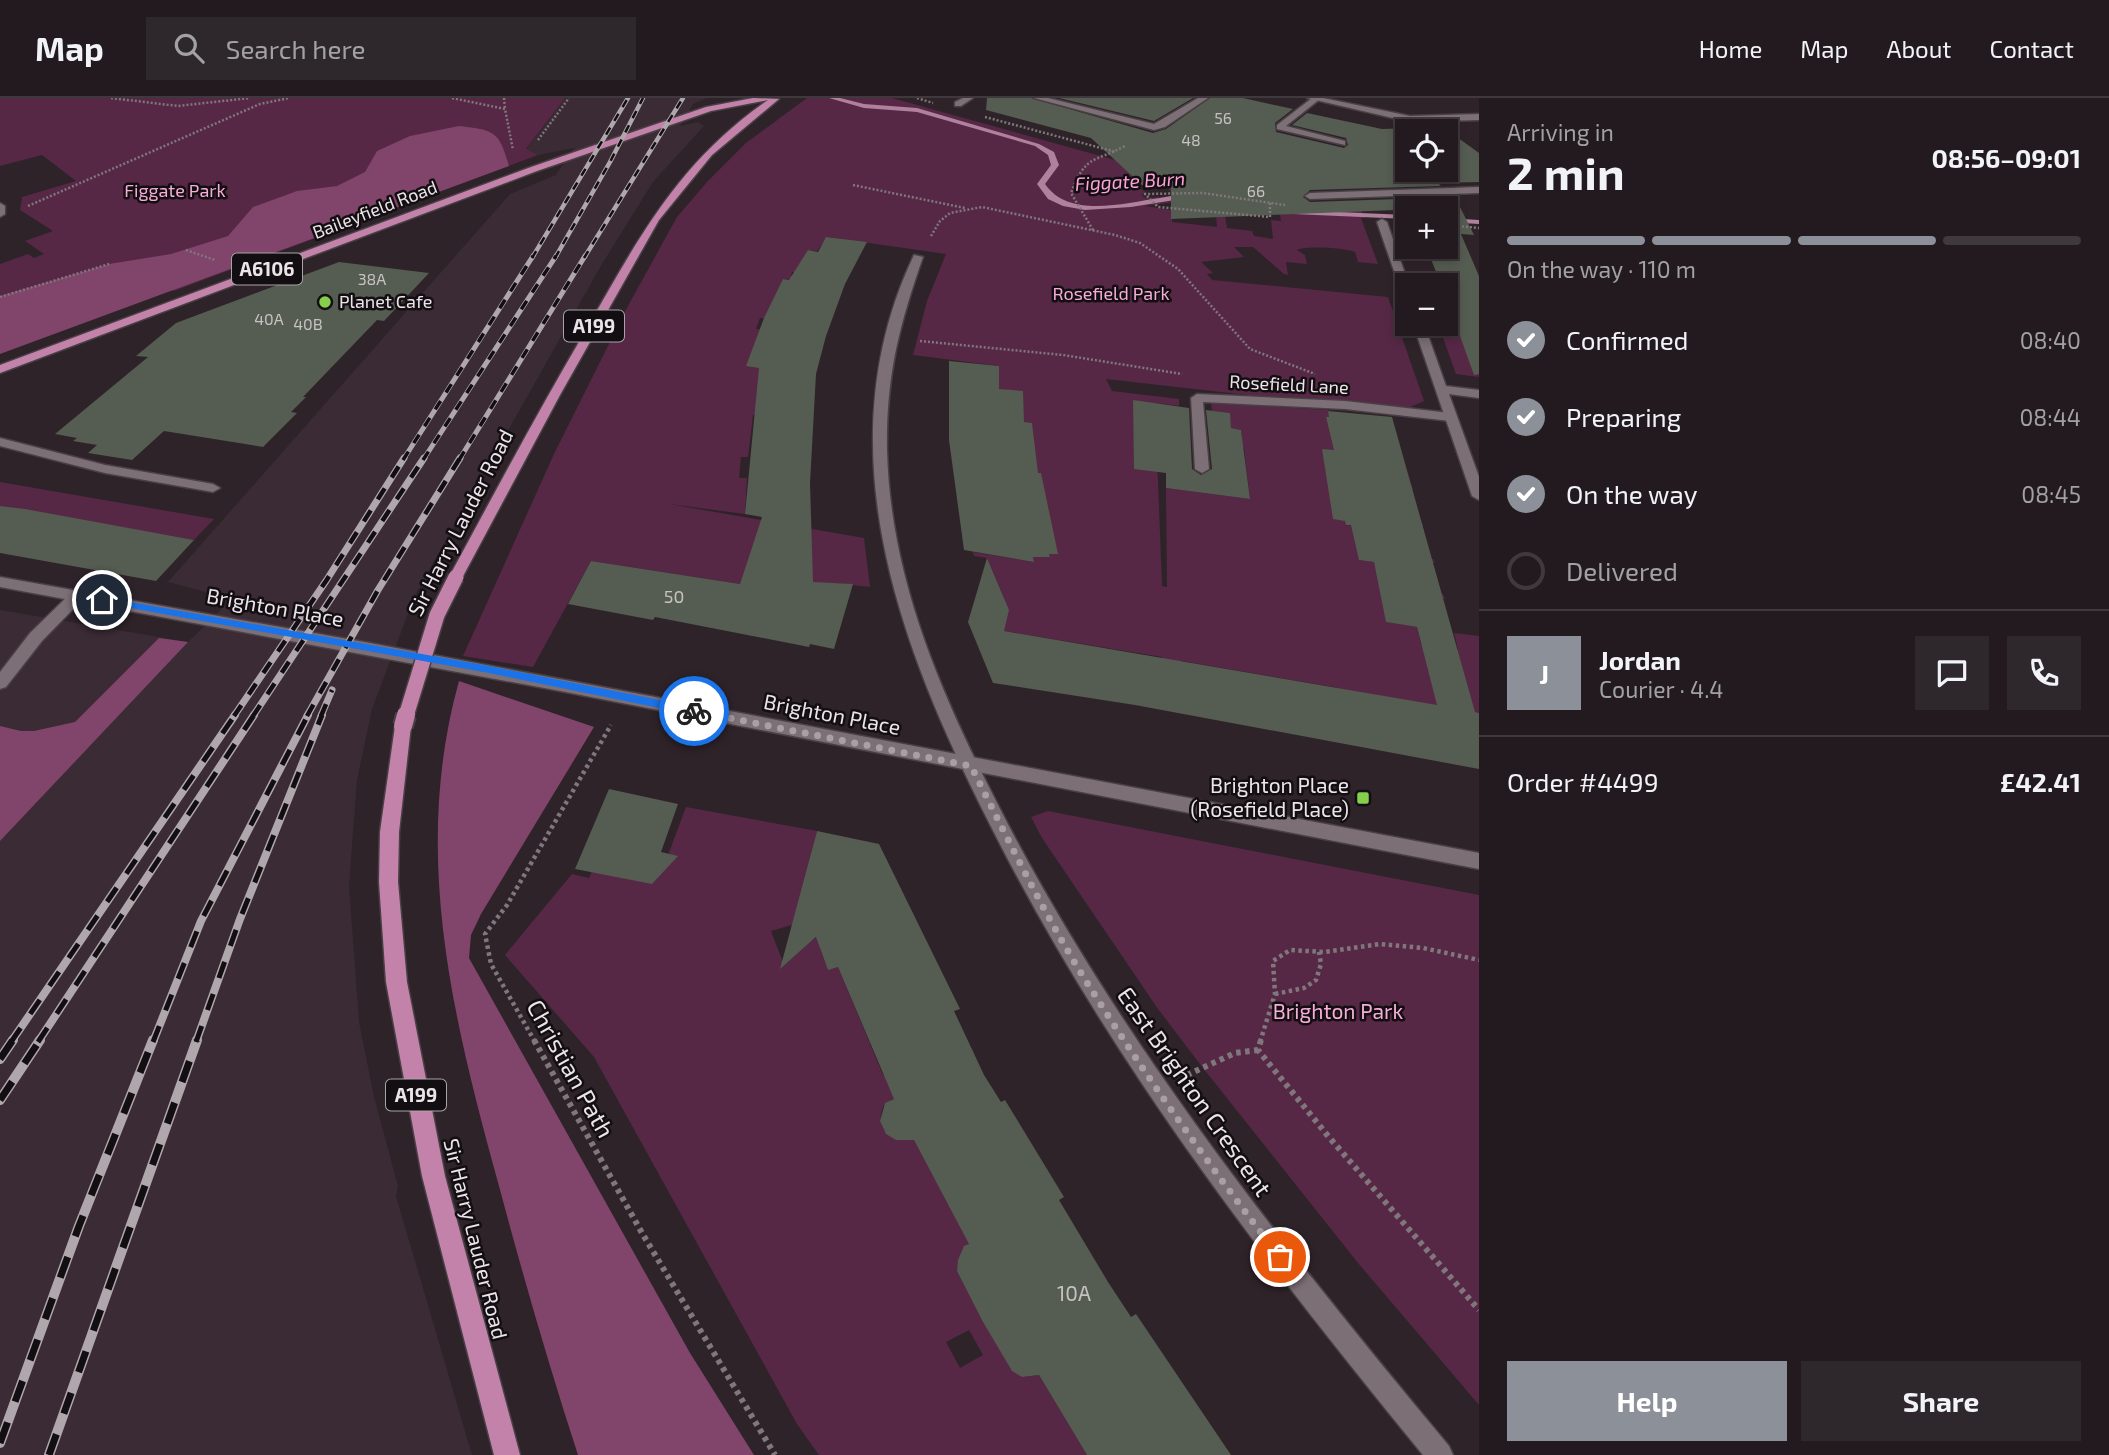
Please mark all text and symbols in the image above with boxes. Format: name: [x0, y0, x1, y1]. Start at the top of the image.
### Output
search box: [146, 17, 636, 80]
text: Map: [35, 28, 104, 68]
icon: search: [170, 29, 208, 67]
text: Search here: [226, 33, 365, 64]
text: Home: [1699, 34, 1762, 63]
text: Map: [1800, 34, 1848, 63]
text: About: [1886, 34, 1952, 63]
text: Contact: [1990, 34, 2074, 63]
house number: 56: [1214, 108, 1232, 127]
text: Arriving in: [1507, 118, 1614, 146]
map controls: [1395, 119, 1458, 336]
button: locate: [1395, 119, 1458, 182]
house number: 48: [1181, 130, 1201, 149]
text: 08:56–09:01: [1931, 142, 2081, 173]
text: 2 min: [1507, 144, 1625, 199]
water label: Figgate Burn: [1074, 166, 1186, 195]
street label: Baileyfield Road: [309, 175, 440, 243]
park label: Figgate Park: [124, 179, 226, 201]
house number: 66: [1247, 181, 1265, 200]
button: +: [1395, 196, 1458, 259]
road number: A6106: [232, 253, 302, 284]
text: On the way · 110 m: [1507, 255, 1696, 283]
house number: 38A: [358, 269, 386, 288]
button: −: [1395, 273, 1458, 336]
park label: Rosefield Park: [1052, 282, 1170, 304]
place label: Planet Cafe: [339, 290, 432, 312]
marker: Planet Cafe: [317, 294, 333, 310]
house number: 40A: [254, 309, 284, 328]
road number: A199: [564, 310, 624, 342]
house number: 40B: [293, 314, 323, 333]
icon: check: [1507, 321, 1545, 359]
text: Confirmed: [1566, 324, 1689, 355]
text: 08:40: [2020, 326, 2081, 354]
street label: Rosefield Lane: [1229, 370, 1349, 398]
icon: check: [1507, 398, 1545, 436]
text: Preparing: [1566, 401, 1681, 432]
text: 08:44: [2019, 403, 2081, 431]
street label: Sir Harry Lauder Road: [402, 425, 518, 620]
icon: check: [1507, 475, 1545, 513]
text: On the way: [1566, 478, 1697, 509]
text: 08:45: [2021, 480, 2081, 508]
text: Delivered: [1566, 555, 1678, 586]
pin: [72, 570, 132, 630]
icon: home: [83, 581, 121, 619]
street label: Brighton Place: [205, 582, 346, 631]
house number: 50: [664, 585, 684, 607]
button: chat: [1915, 636, 1989, 710]
button: phone: [2007, 636, 2081, 710]
text: Jordan: [1599, 644, 1681, 675]
text: J: [1539, 658, 1549, 689]
text: Courier · 4.4: [1599, 675, 1723, 703]
courier: [659, 676, 729, 746]
street label: Brighton Place: [762, 688, 903, 739]
icon: bike: [675, 692, 713, 730]
text: Order #4499: [1507, 766, 1659, 797]
text: £42.41: [2000, 766, 2081, 797]
place label: Brighton Place (Rosefield Place): [1190, 772, 1349, 821]
marker: Brighton Place (Rosefield Place): [1355, 790, 1371, 806]
street label: East Brighton Crescent: [1112, 981, 1278, 1201]
street label: Christian Path: [521, 994, 621, 1142]
park label: Brighton Park: [1273, 998, 1403, 1023]
road number: A199: [386, 1079, 446, 1110]
street label: Sir Harry Lauder Road: [439, 1136, 514, 1342]
pin: [1250, 1227, 1310, 1287]
icon: bag: [1261, 1238, 1299, 1276]
house number: 10A: [1057, 1280, 1091, 1305]
button: Help: [1507, 1361, 1787, 1441]
button: Share: [1801, 1361, 2081, 1441]

